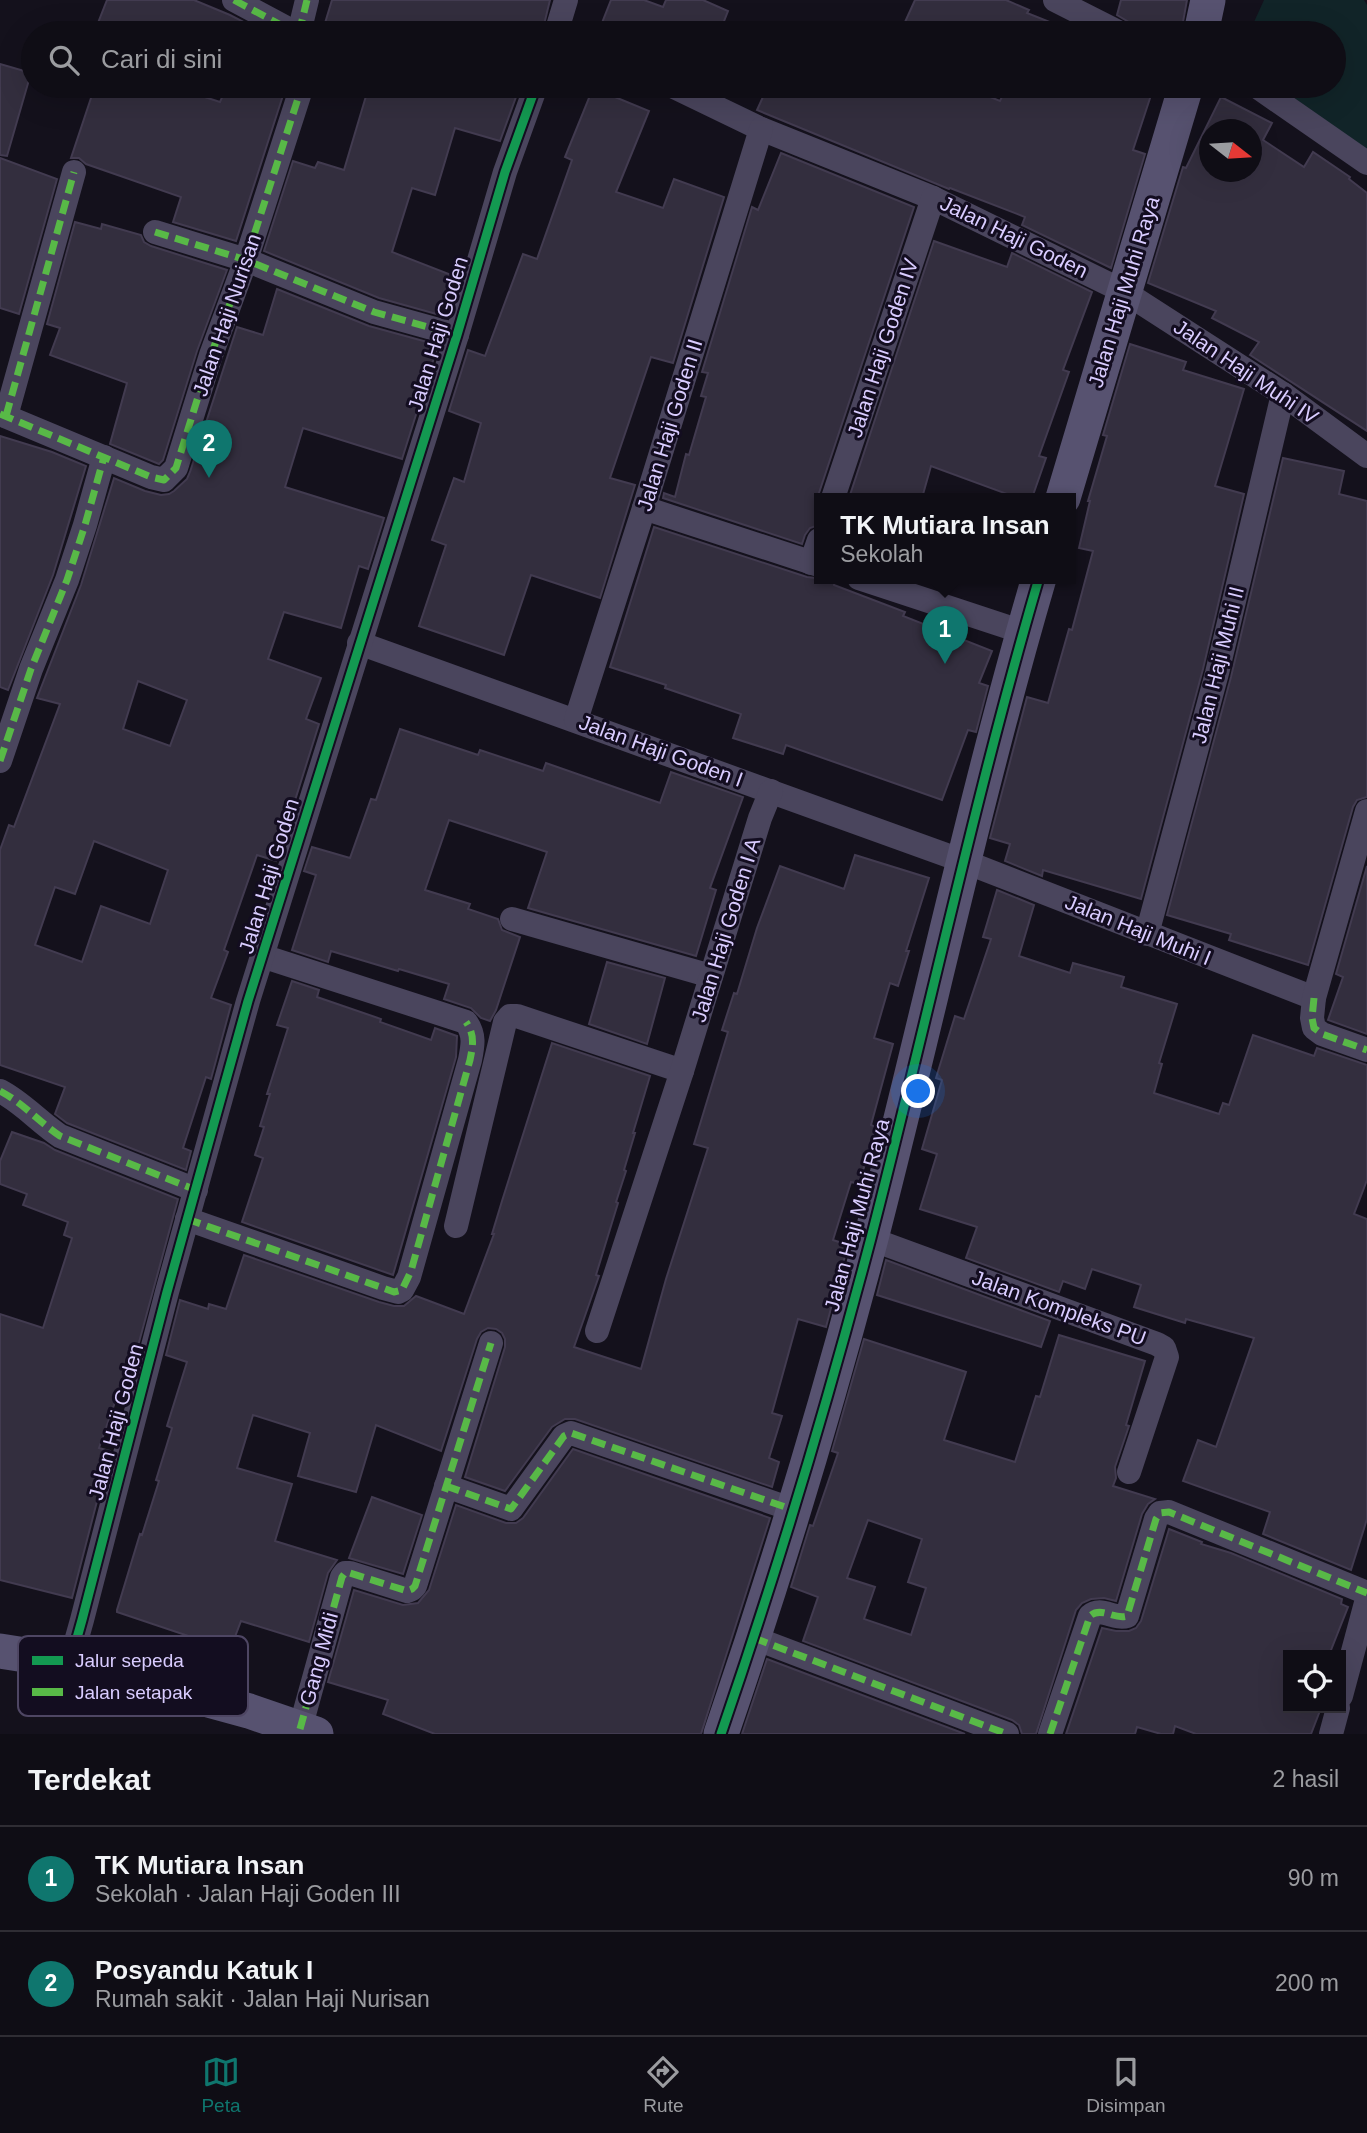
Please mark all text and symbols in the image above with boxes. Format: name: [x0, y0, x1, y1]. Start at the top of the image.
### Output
search box: [21, 21, 1346, 98]
icon: search: [45, 41, 83, 79]
text: Cari di sini: [101, 44, 222, 74]
north arrow: [1199, 119, 1262, 182]
street label: Jalan Haji Goden: [937, 191, 1092, 282]
street label: Jalan Haji Muhi Raya: [1084, 193, 1164, 390]
street label: Jalan Haji Nurisan: [188, 231, 265, 399]
street label: Jalan Haji Goden: [403, 253, 472, 414]
street label: Jalan Haji Goden IV: [843, 255, 922, 440]
street label: Jalan Haji Muhi IV: [1170, 315, 1323, 428]
street label: Jalan Haji Goden II: [632, 336, 707, 514]
pin: 2: [186, 420, 232, 478]
popup: [814, 493, 1076, 584]
text: TK Mutiara Insan: [840, 510, 1050, 540]
text: Sekolah: [840, 541, 923, 567]
street label: Jalan Haji Muhi II: [1187, 584, 1248, 746]
pin: 1: [922, 606, 968, 664]
street label: Jalan Haji Goden I: [576, 710, 746, 791]
street label: Jalan Haji Goden: [234, 795, 303, 956]
street label: Jalan Haji Goden I A: [687, 835, 765, 1025]
street label: Jalan Haji Muhi I: [1062, 890, 1214, 969]
your location: [901, 1074, 935, 1108]
street label: Jalan Haji Muhi Raya: [820, 1116, 893, 1314]
street label: Jalan Kompleks PU: [969, 1265, 1149, 1350]
street label: Jalan Haji Goden: [84, 1341, 147, 1503]
street label: Gang Midi: [295, 1610, 342, 1708]
legend: [18, 1636, 248, 1716]
text: Jalur sepeda: [75, 1650, 184, 1671]
map controls: [1283, 1650, 1346, 1713]
button: locate: [1283, 1650, 1346, 1713]
text: Jalan setapak: [75, 1682, 193, 1703]
text: Terdekat: [28, 1763, 151, 1796]
text: 2 hasil: [1273, 1766, 1339, 1792]
text: TK Mutiara Insan: [95, 1850, 304, 1880]
text: 1: [45, 1865, 57, 1891]
text: 90 m: [1288, 1865, 1339, 1891]
text: Sekolah · Jalan Haji Goden III: [95, 1881, 401, 1907]
text: Posyandu Katuk I: [95, 1955, 313, 1985]
text: 2: [45, 1970, 57, 1996]
text: 200 m: [1275, 1970, 1339, 1996]
text: Rumah sakit · Jalan Haji Nurisan: [95, 1986, 430, 2012]
tab: Peta: [201, 2053, 241, 2117]
tab: Rute: [643, 2053, 684, 2117]
tab: Disimpan: [1086, 2053, 1166, 2117]

